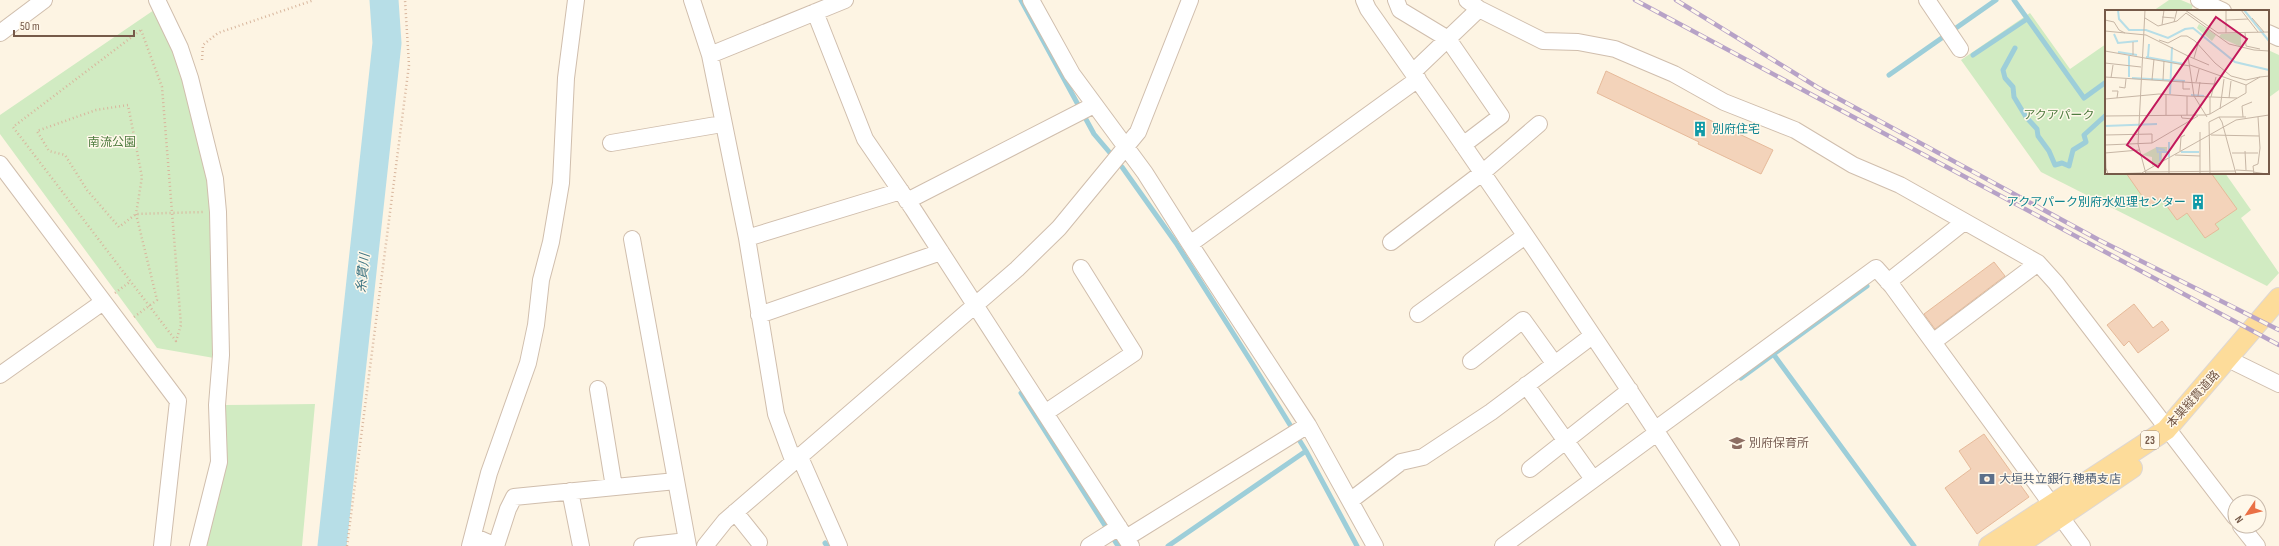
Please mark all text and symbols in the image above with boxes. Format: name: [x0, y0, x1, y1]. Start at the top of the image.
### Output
inset map: [2105, 10, 2269, 174]
scale bar: [14, 12, 134, 38]
text: 50 m: [20, 19, 40, 34]
park label: アクアパーク: [2023, 108, 2095, 123]
building icon: 別府住宅: [1691, 120, 1709, 138]
place label: 別府住宅: [1712, 122, 1760, 137]
park label: 南流公園: [88, 135, 136, 150]
building icon: アクアパーク別府水処理センター: [2189, 193, 2207, 211]
place label: アクアパーク別府水処理センター: [2007, 195, 2186, 210]
water label: 糸貫川: [353, 251, 373, 293]
street label: 本巣縦貫道路: [2164, 368, 2223, 431]
road number: 23: [2141, 431, 2159, 449]
school or university icon: 別府保育所: [1728, 434, 1746, 452]
place label: 別府保育所: [1749, 436, 1809, 451]
bank icon: 大垣共立銀行 穂積支店: [1978, 470, 1996, 488]
place label: 大垣共立銀行 穂積支店: [1999, 472, 2121, 487]
north arrow: [2227, 494, 2267, 534]
text: N: [2232, 513, 2246, 526]

